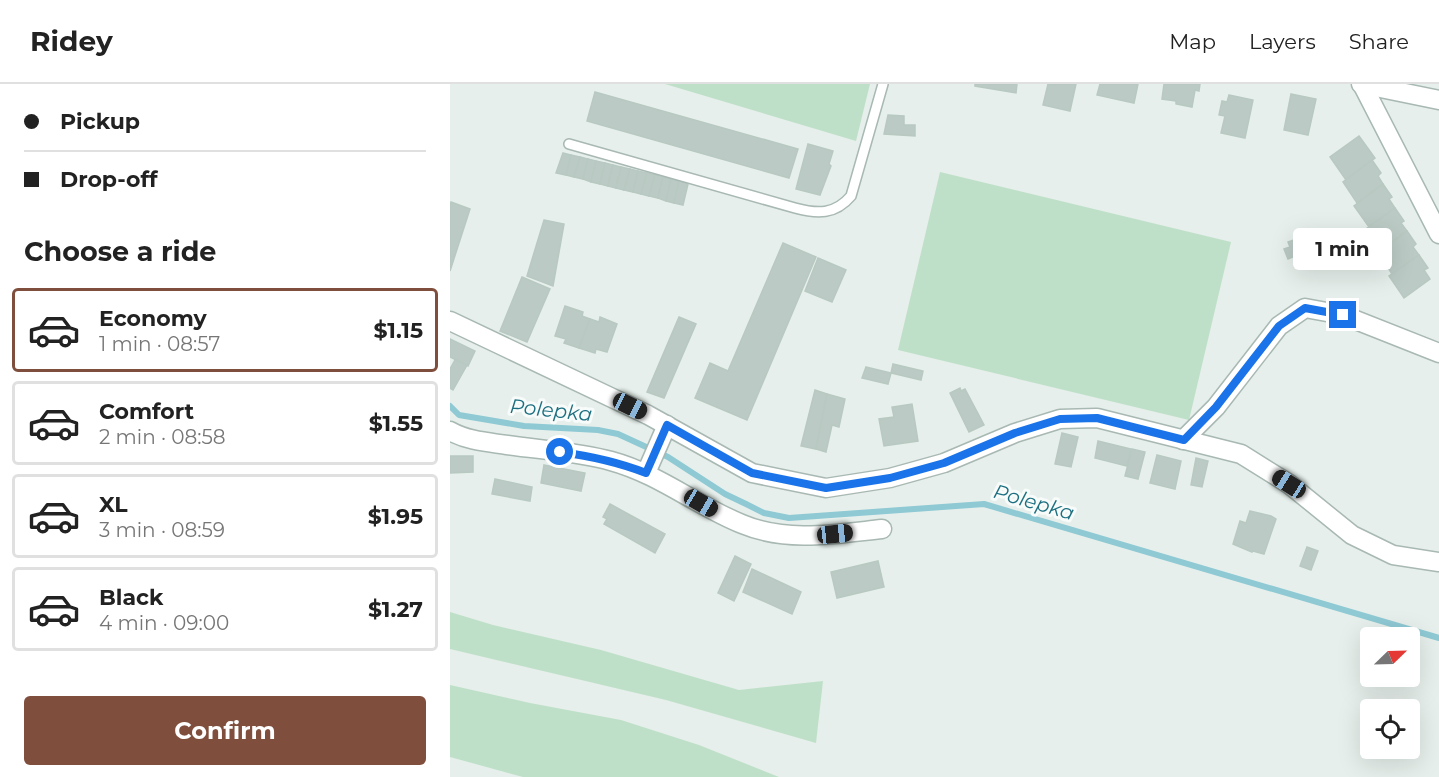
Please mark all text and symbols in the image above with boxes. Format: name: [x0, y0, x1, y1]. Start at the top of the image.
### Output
text: Ridey: [30, 24, 113, 58]
text: Map: [1169, 29, 1216, 54]
text: Layers: [1249, 29, 1316, 54]
text: Share: [1349, 29, 1409, 54]
text: Pickup: [60, 108, 140, 135]
text: Drop-off: [60, 166, 158, 193]
callout: 1 min: [1294, 228, 1392, 270]
text: Choose a ride: [24, 235, 216, 268]
text: 1 min: [1315, 237, 1370, 261]
route end: [1329, 301, 1356, 328]
icon: car: [27, 303, 81, 357]
text: Economy: [99, 305, 207, 332]
text: $1.15: [373, 317, 423, 344]
text: 1 min · 08:57: [99, 332, 220, 356]
car: [610, 390, 650, 422]
water label: Polepka: [509, 394, 593, 426]
icon: car: [27, 396, 81, 450]
text: Comfort: [99, 398, 194, 425]
text: $1.55: [369, 410, 423, 437]
text: 2 min · 08:58: [99, 425, 226, 449]
route start: [546, 438, 573, 465]
car: [1269, 467, 1309, 501]
water label: Polepka: [991, 479, 1077, 525]
car: [681, 486, 721, 520]
icon: car: [27, 489, 81, 543]
text: XL: [99, 491, 128, 518]
text: $1.95: [368, 503, 423, 530]
text: 3 min · 08:59: [99, 518, 225, 542]
car: [816, 523, 854, 545]
icon: car: [27, 582, 81, 636]
text: Black: [99, 584, 163, 611]
text: $1.27: [368, 596, 423, 623]
text: 4 min · 09:00: [99, 611, 229, 635]
north arrow: [1360, 627, 1420, 687]
map controls: [1360, 627, 1420, 759]
button: Confirm: [24, 696, 426, 765]
button: locate: [1360, 699, 1420, 759]

